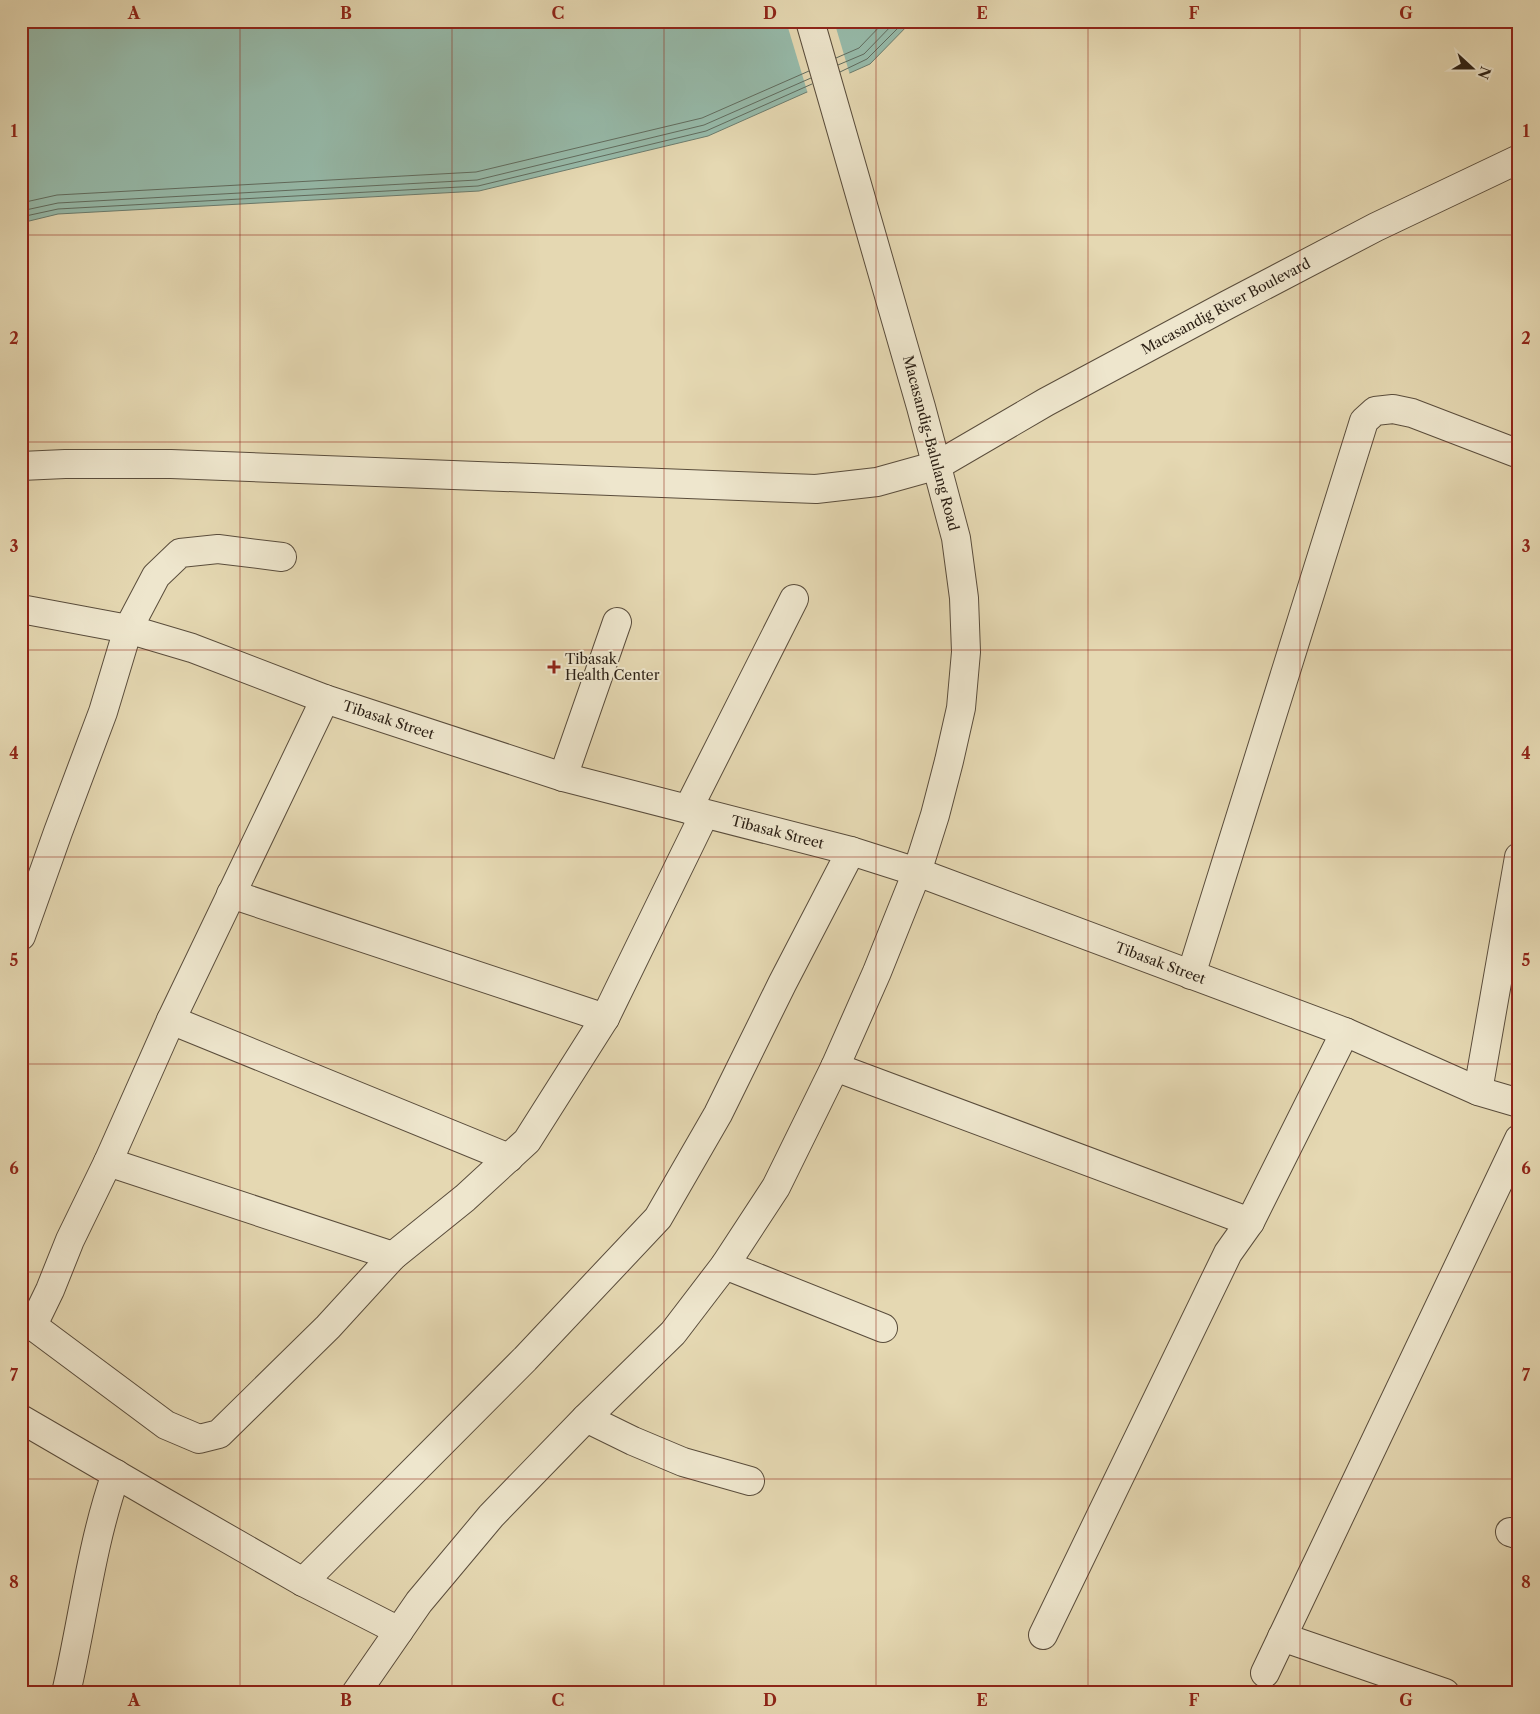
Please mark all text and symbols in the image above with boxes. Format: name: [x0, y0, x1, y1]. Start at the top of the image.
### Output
text: A: [127, 3, 141, 23]
text: B: [340, 3, 352, 23]
text: C: [552, 3, 564, 23]
text: D: [763, 3, 777, 23]
text: E: [976, 3, 988, 23]
text: F: [1189, 3, 1200, 23]
text: G: [1399, 3, 1413, 23]
north arrow: [1448, 42, 1498, 92]
text: N: [1474, 64, 1495, 82]
text: 1: [10, 121, 18, 141]
text: 1: [1522, 121, 1530, 141]
street label: Macasandig River Boulevard: [1138, 254, 1314, 358]
text: 2: [9, 328, 19, 348]
text: 2: [1521, 328, 1531, 348]
street label: Macasandig-Balulang Road: [899, 353, 963, 533]
text: 3: [9, 536, 19, 556]
text: 3: [1521, 536, 1531, 556]
place label: Tibasak Health Center: [565, 650, 660, 684]
marker: Tibasak Health Center: [547, 660, 561, 674]
street label: Tibasak Street: [341, 696, 437, 743]
text: 4: [9, 743, 19, 763]
text: 4: [1521, 743, 1531, 763]
street label: Tibasak Street: [729, 812, 826, 853]
street label: Tibasak Street: [1113, 938, 1208, 988]
text: 5: [10, 950, 19, 970]
text: 5: [1522, 950, 1531, 970]
text: 6: [9, 1158, 19, 1178]
text: 6: [1521, 1158, 1531, 1178]
text: 7: [10, 1365, 19, 1385]
text: 7: [1522, 1365, 1531, 1385]
text: 8: [9, 1572, 19, 1592]
text: 8: [1521, 1572, 1531, 1592]
text: A: [127, 1690, 141, 1710]
text: B: [340, 1690, 352, 1710]
text: C: [552, 1690, 564, 1710]
text: D: [763, 1690, 777, 1710]
text: E: [976, 1690, 988, 1710]
text: F: [1189, 1690, 1200, 1710]
text: G: [1399, 1690, 1413, 1710]

